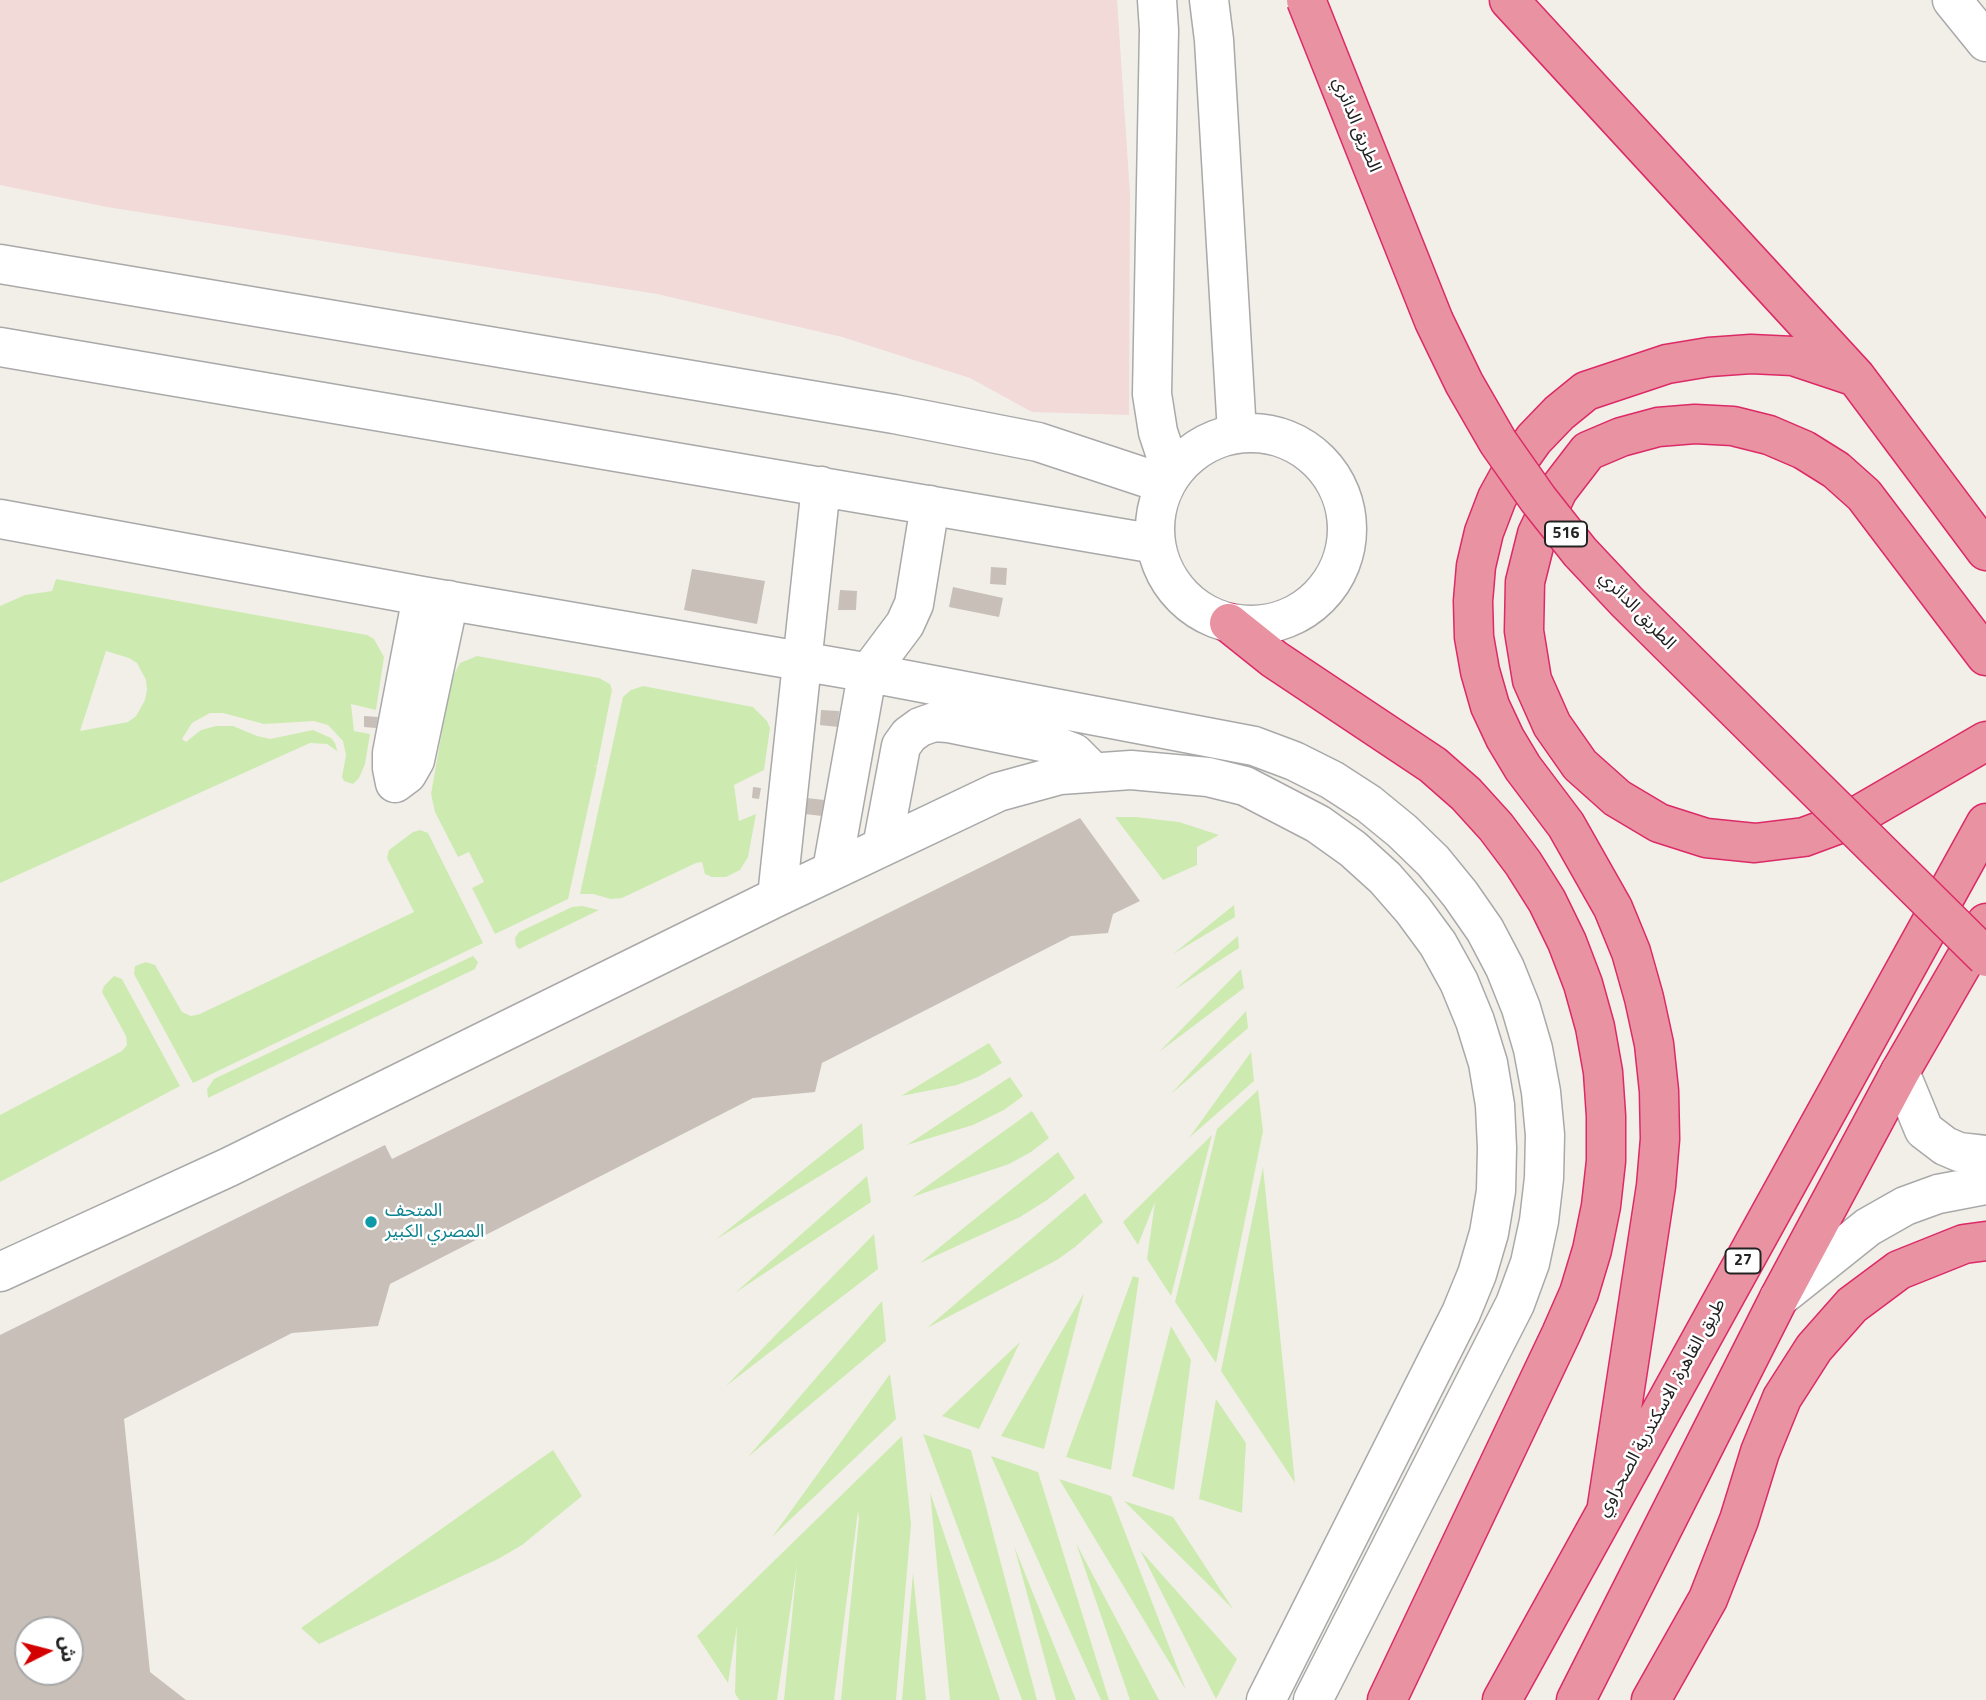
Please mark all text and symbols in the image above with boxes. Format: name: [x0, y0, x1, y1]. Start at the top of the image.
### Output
street label: الطريق الدائري: [1327, 74, 1385, 176]
road number: 516: [1545, 522, 1587, 547]
street label: الطريق الدائري: [1594, 567, 1680, 655]
place label: المتحف المصري الكبير: [385, 1201, 484, 1244]
marker: المتحف المصري الكبير: [363, 1214, 379, 1230]
road number: 27: [1726, 1248, 1760, 1274]
street label: طريق القاهرة, الاسكندرية الصحراوي: [1593, 1295, 1731, 1521]
north arrow: [14, 1616, 84, 1686]
text: ش: [53, 1635, 84, 1663]

